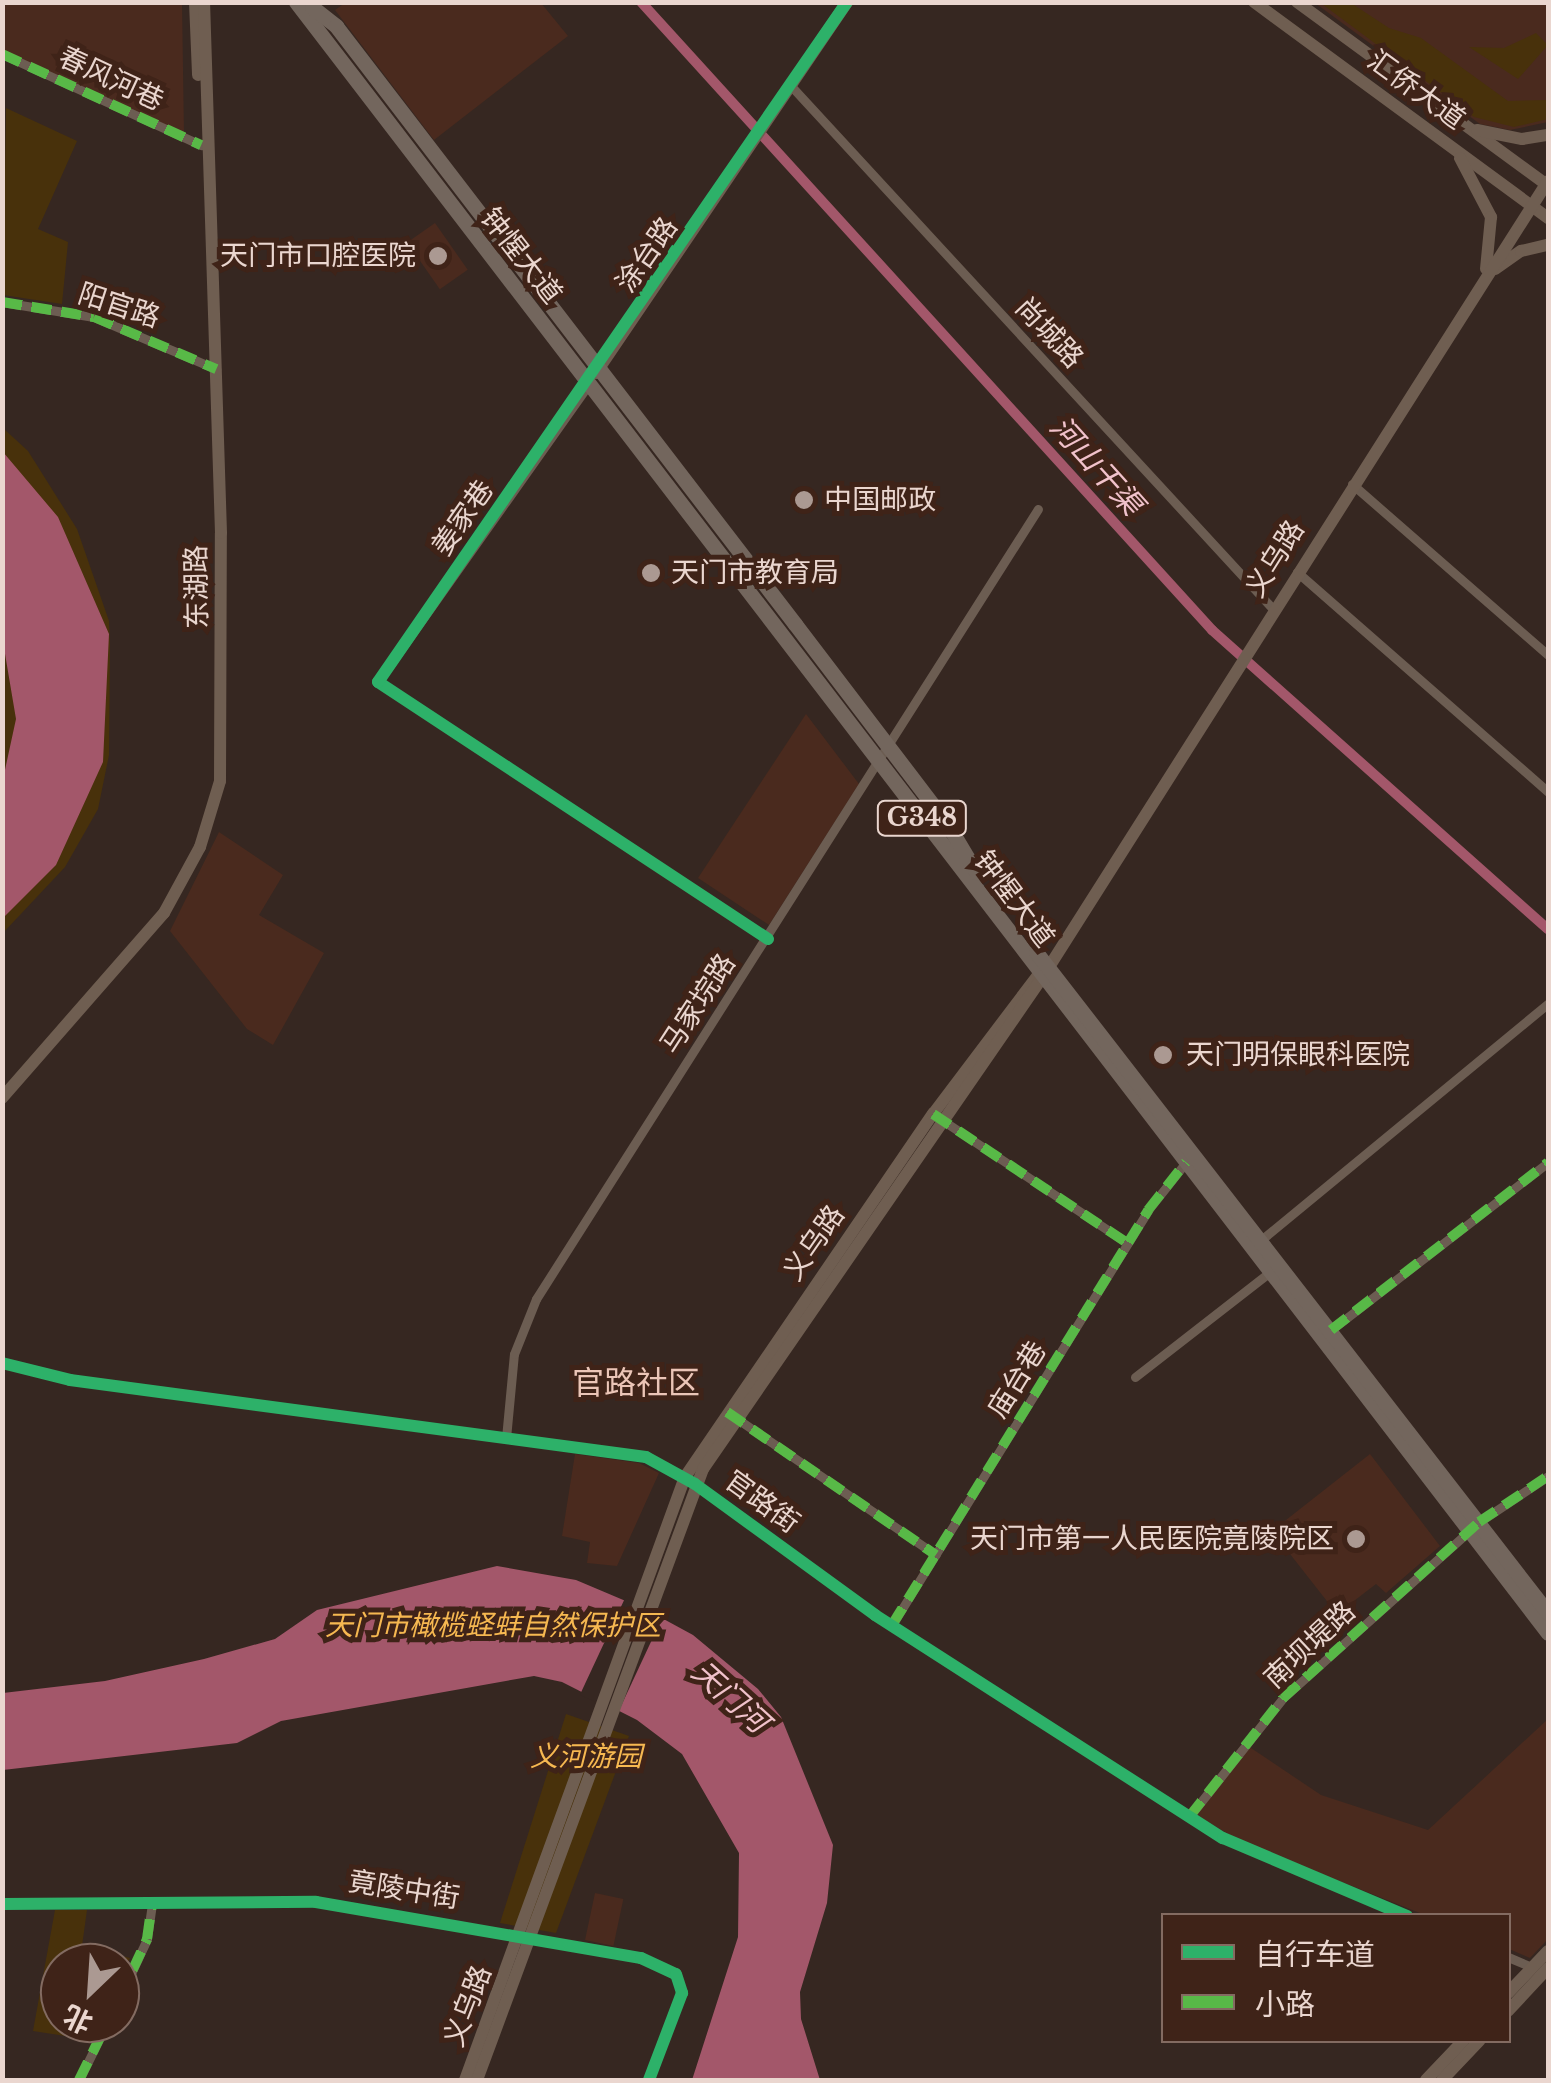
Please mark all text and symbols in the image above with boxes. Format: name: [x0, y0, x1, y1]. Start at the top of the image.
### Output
street label: 春风河巷: [53, 40, 169, 118]
street label: 汇侨大道: [1361, 43, 1471, 137]
street label: 钟惺大道: [473, 202, 569, 310]
street label: 涂台路: [609, 211, 685, 299]
place label: 天门市口腔医院: [220, 239, 416, 273]
marker: 天门市口腔医院: [425, 243, 451, 269]
street label: 阳官路: [74, 277, 164, 335]
street label: 尚城路: [1008, 291, 1090, 375]
water label: 河山干渠: [1042, 409, 1150, 523]
street label: 姜家巷: [425, 474, 501, 562]
place label: 中国邮政: [824, 483, 936, 517]
marker: 中国邮政: [793, 489, 815, 511]
street label: 义乌路: [1238, 514, 1312, 604]
street label: 东湖路: [179, 545, 215, 629]
place label: 天门市教育局: [671, 556, 839, 590]
marker: 天门市教育局: [640, 562, 662, 584]
road number: G348: [874, 798, 970, 838]
street label: 钟惺大道: [967, 844, 1061, 954]
street label: 马家垸路: [653, 948, 743, 1060]
place label: 天门明保眼科医院: [1186, 1038, 1410, 1072]
marker: 天门明保眼科医院: [1150, 1042, 1176, 1068]
street label: 义乌路: [776, 1199, 852, 1287]
street label: 庙台巷: [980, 1335, 1054, 1425]
district label: 官路社区: [572, 1364, 700, 1402]
street label: 官路街: [718, 1464, 806, 1540]
place label: 天门市第一人民医院竟陵院区: [970, 1522, 1334, 1556]
marker: 天门市第一人民医院竟陵院区: [1343, 1526, 1369, 1552]
street label: 南坝堤路: [1258, 1595, 1362, 1695]
park label: 天门市橄榄蛏蚌自然保护区: [325, 1609, 661, 1643]
water label: 天门河: [685, 1654, 775, 1740]
park label: 义河游园: [530, 1740, 642, 1774]
street label: 竟陵中街: [346, 1865, 462, 1915]
legend: [1161, 1913, 1511, 2043]
text: 自行车道: [1255, 1936, 1375, 1973]
north arrow: [40, 1943, 140, 2043]
street label: 义乌路: [437, 1961, 499, 2051]
text: 小路: [1255, 1986, 1315, 2023]
text: 北: [58, 1997, 98, 2041]

